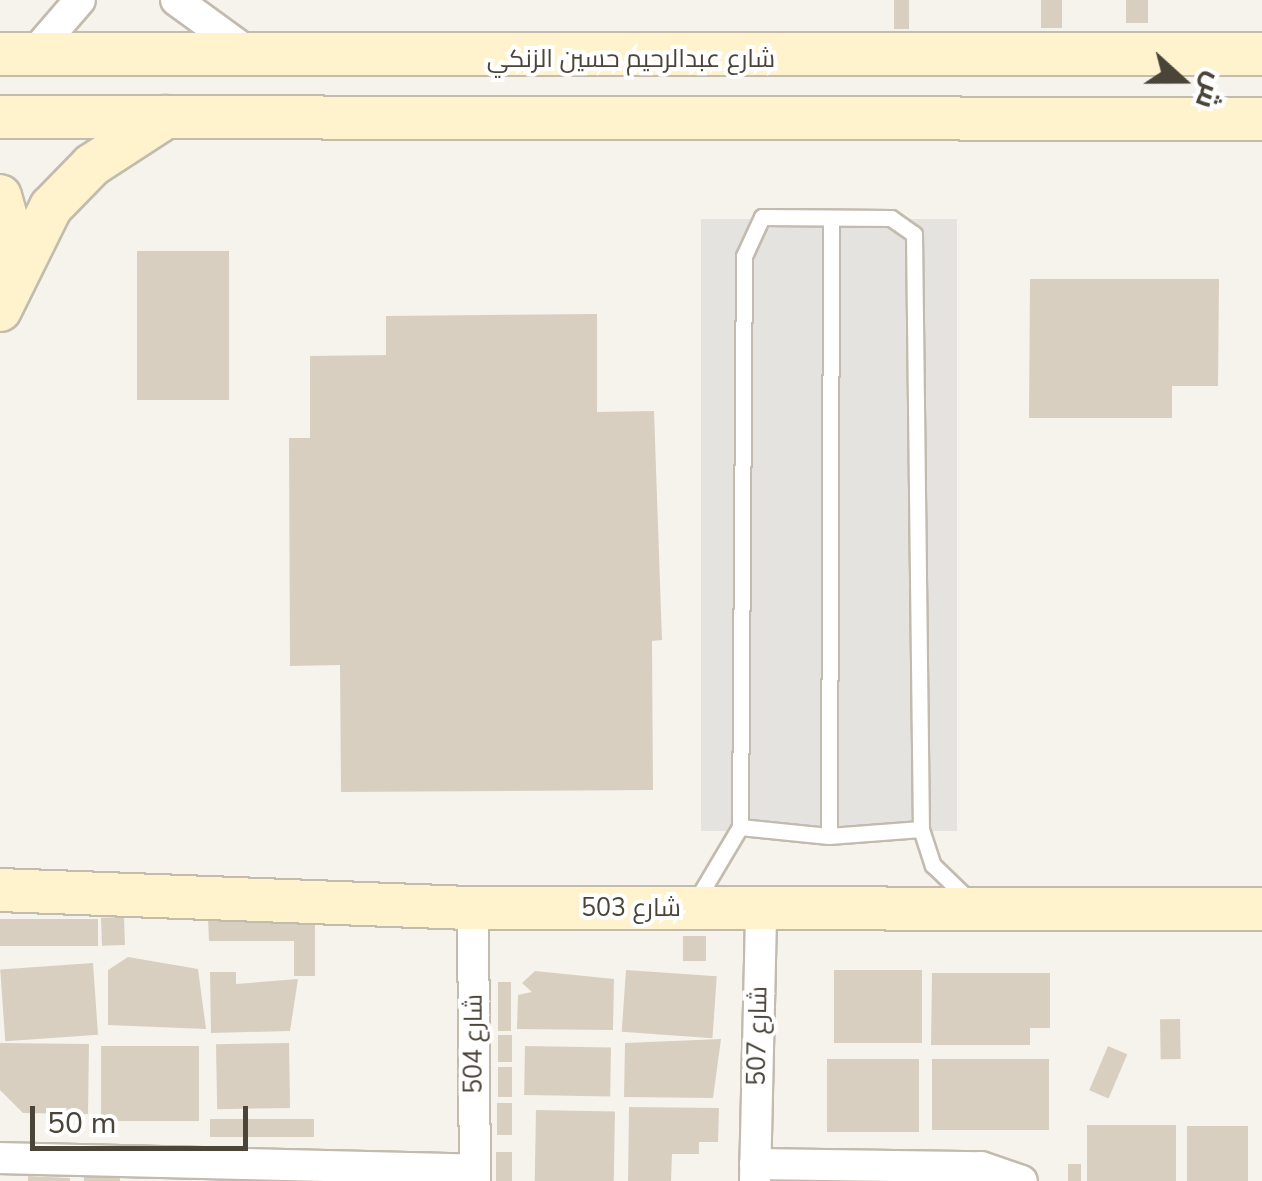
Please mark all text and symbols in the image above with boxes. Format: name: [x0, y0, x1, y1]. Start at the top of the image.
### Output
north arrow: [1132, 30, 1232, 130]
street label: شارع عبدالرحيم حسين الزنكي: [487, 44, 775, 74]
text: ش: [1186, 67, 1234, 114]
street label: شارع 503: [581, 893, 681, 923]
street label: شارع 507: [742, 986, 774, 1086]
street label: شارع 504: [459, 994, 489, 1094]
scale bar: [35, 1086, 252, 1148]
text: 50 m: [47, 1103, 116, 1144]

